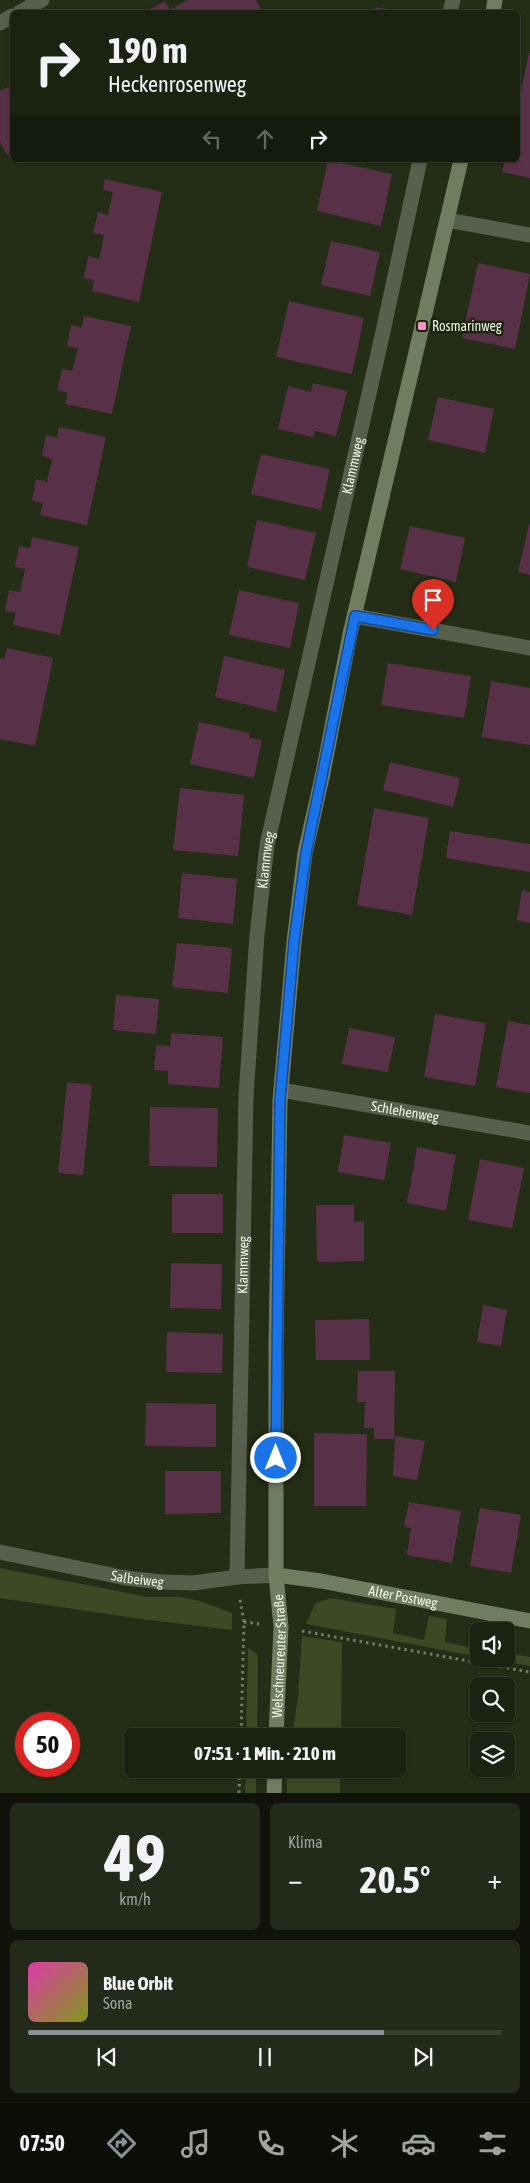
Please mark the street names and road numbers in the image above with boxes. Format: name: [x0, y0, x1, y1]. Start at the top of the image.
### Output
street label: Klammweg: [339, 436, 367, 496]
street label: Klammweg: [254, 830, 278, 890]
street label: Schlehenweg: [370, 1098, 440, 1125]
street label: Klammweg: [234, 1236, 251, 1294]
street label: Salbeiweg: [110, 1567, 164, 1590]
street label: Alter Postweg: [367, 1582, 439, 1611]
street label: Welschneureuter Straße: [269, 1594, 289, 1718]

